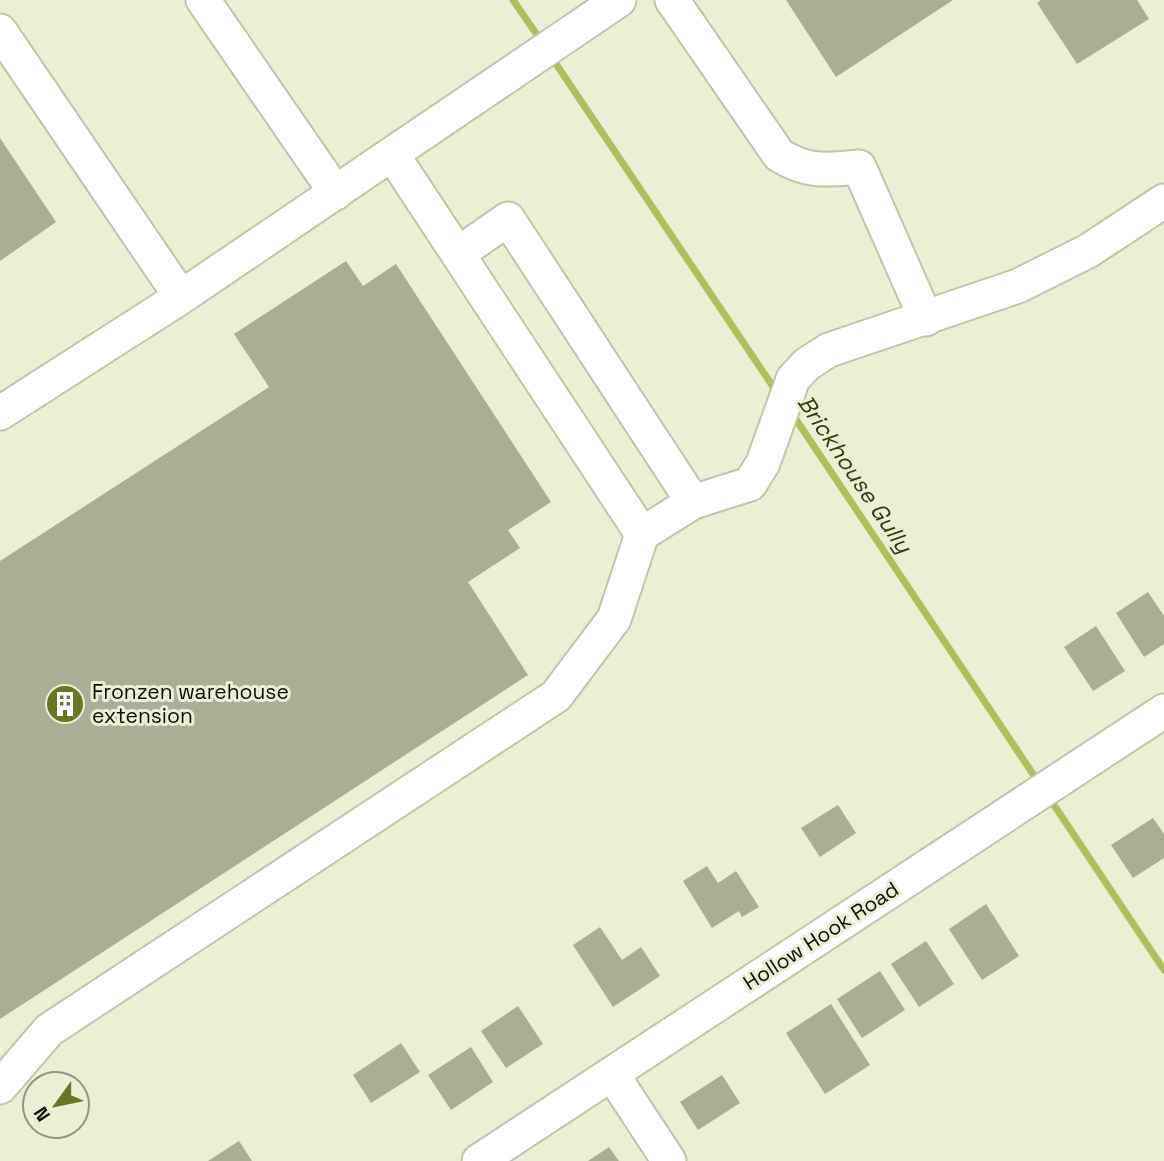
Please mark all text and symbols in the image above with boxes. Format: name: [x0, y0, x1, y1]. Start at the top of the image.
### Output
water label: Brickhouse Gully: [791, 389, 919, 560]
place label: Fronzen warehouse extension: [92, 678, 289, 729]
building icon: Fronzen warehouse extension: [44, 683, 86, 725]
street label: Hollow Hook Road: [738, 875, 904, 996]
north arrow: [21, 1070, 91, 1140]
text: N: [28, 1102, 56, 1126]

